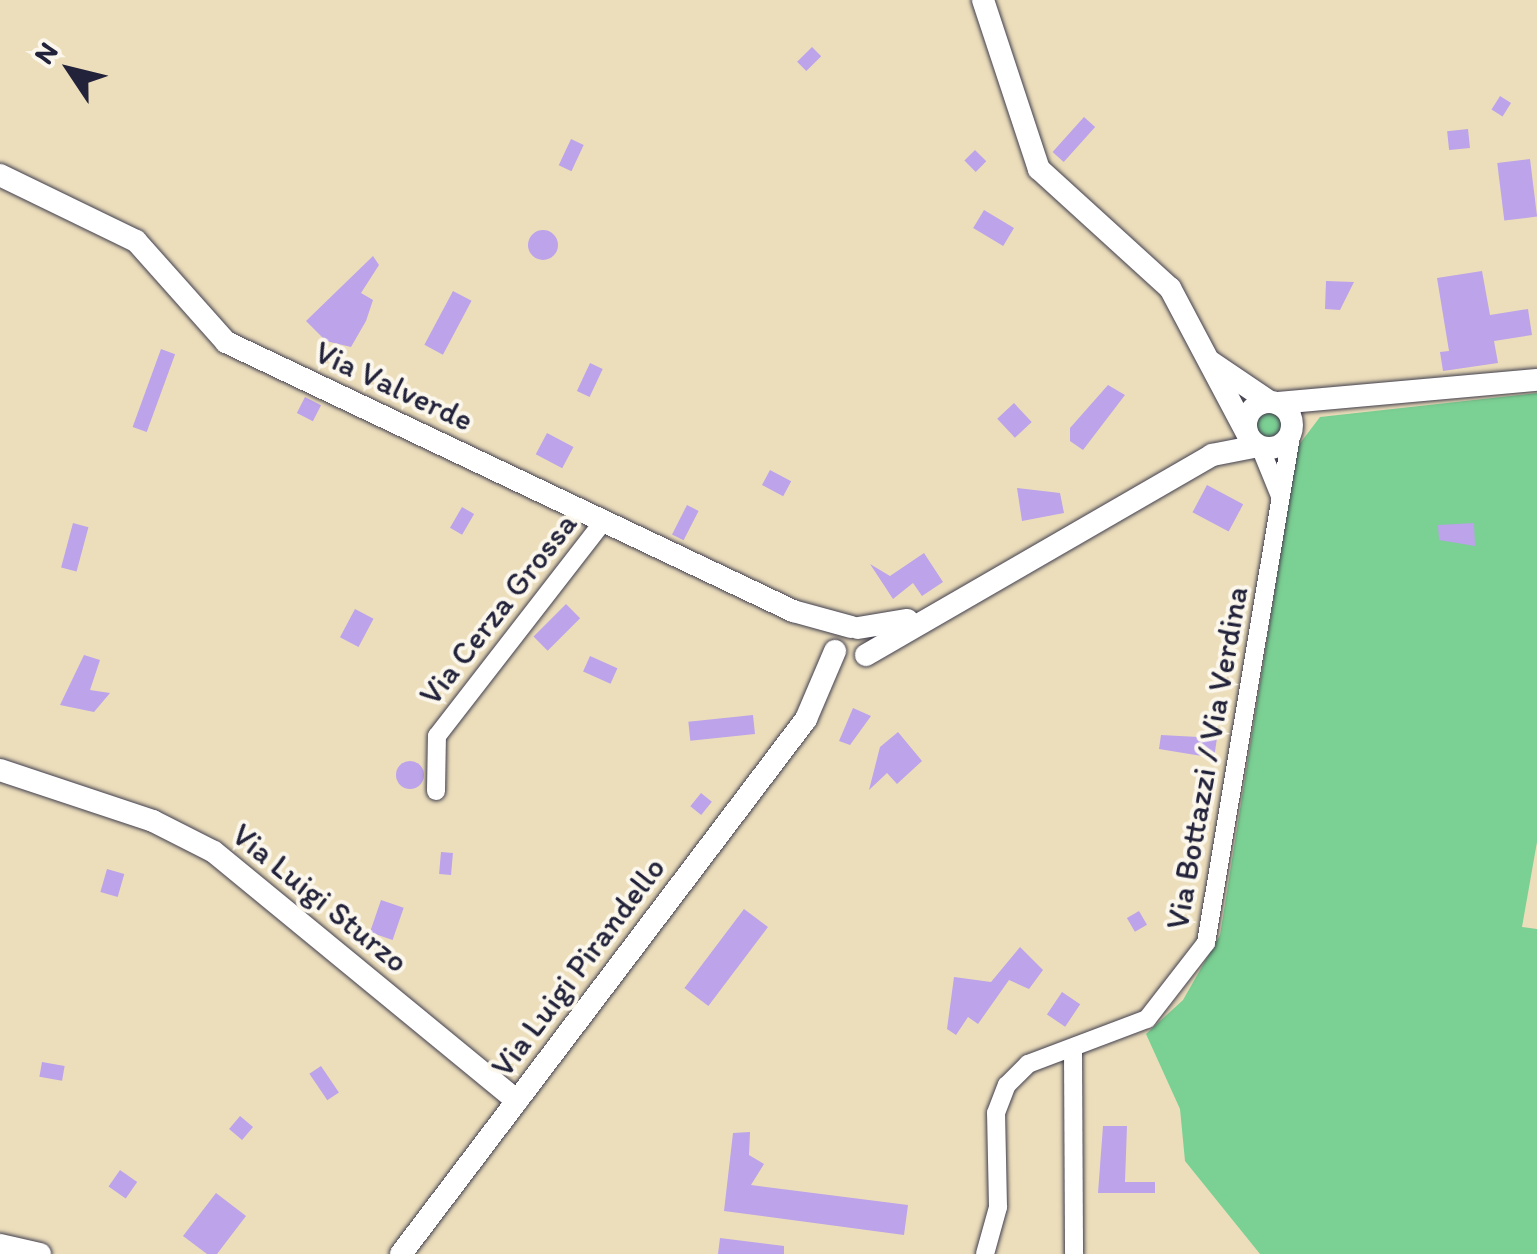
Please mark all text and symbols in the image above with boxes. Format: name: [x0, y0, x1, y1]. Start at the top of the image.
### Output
north arrow: [20, 20, 120, 120]
text: N: [26, 35, 65, 70]
street label: Via Valverde: [309, 333, 479, 439]
street label: Via Cerza Grossa: [412, 506, 584, 712]
street label: Via Bottazzi / Via Verdina: [1158, 584, 1256, 932]
street label: Via Luigi Sturzo: [225, 816, 415, 980]
street label: Via Luigi Pirandello: [484, 851, 672, 1083]

